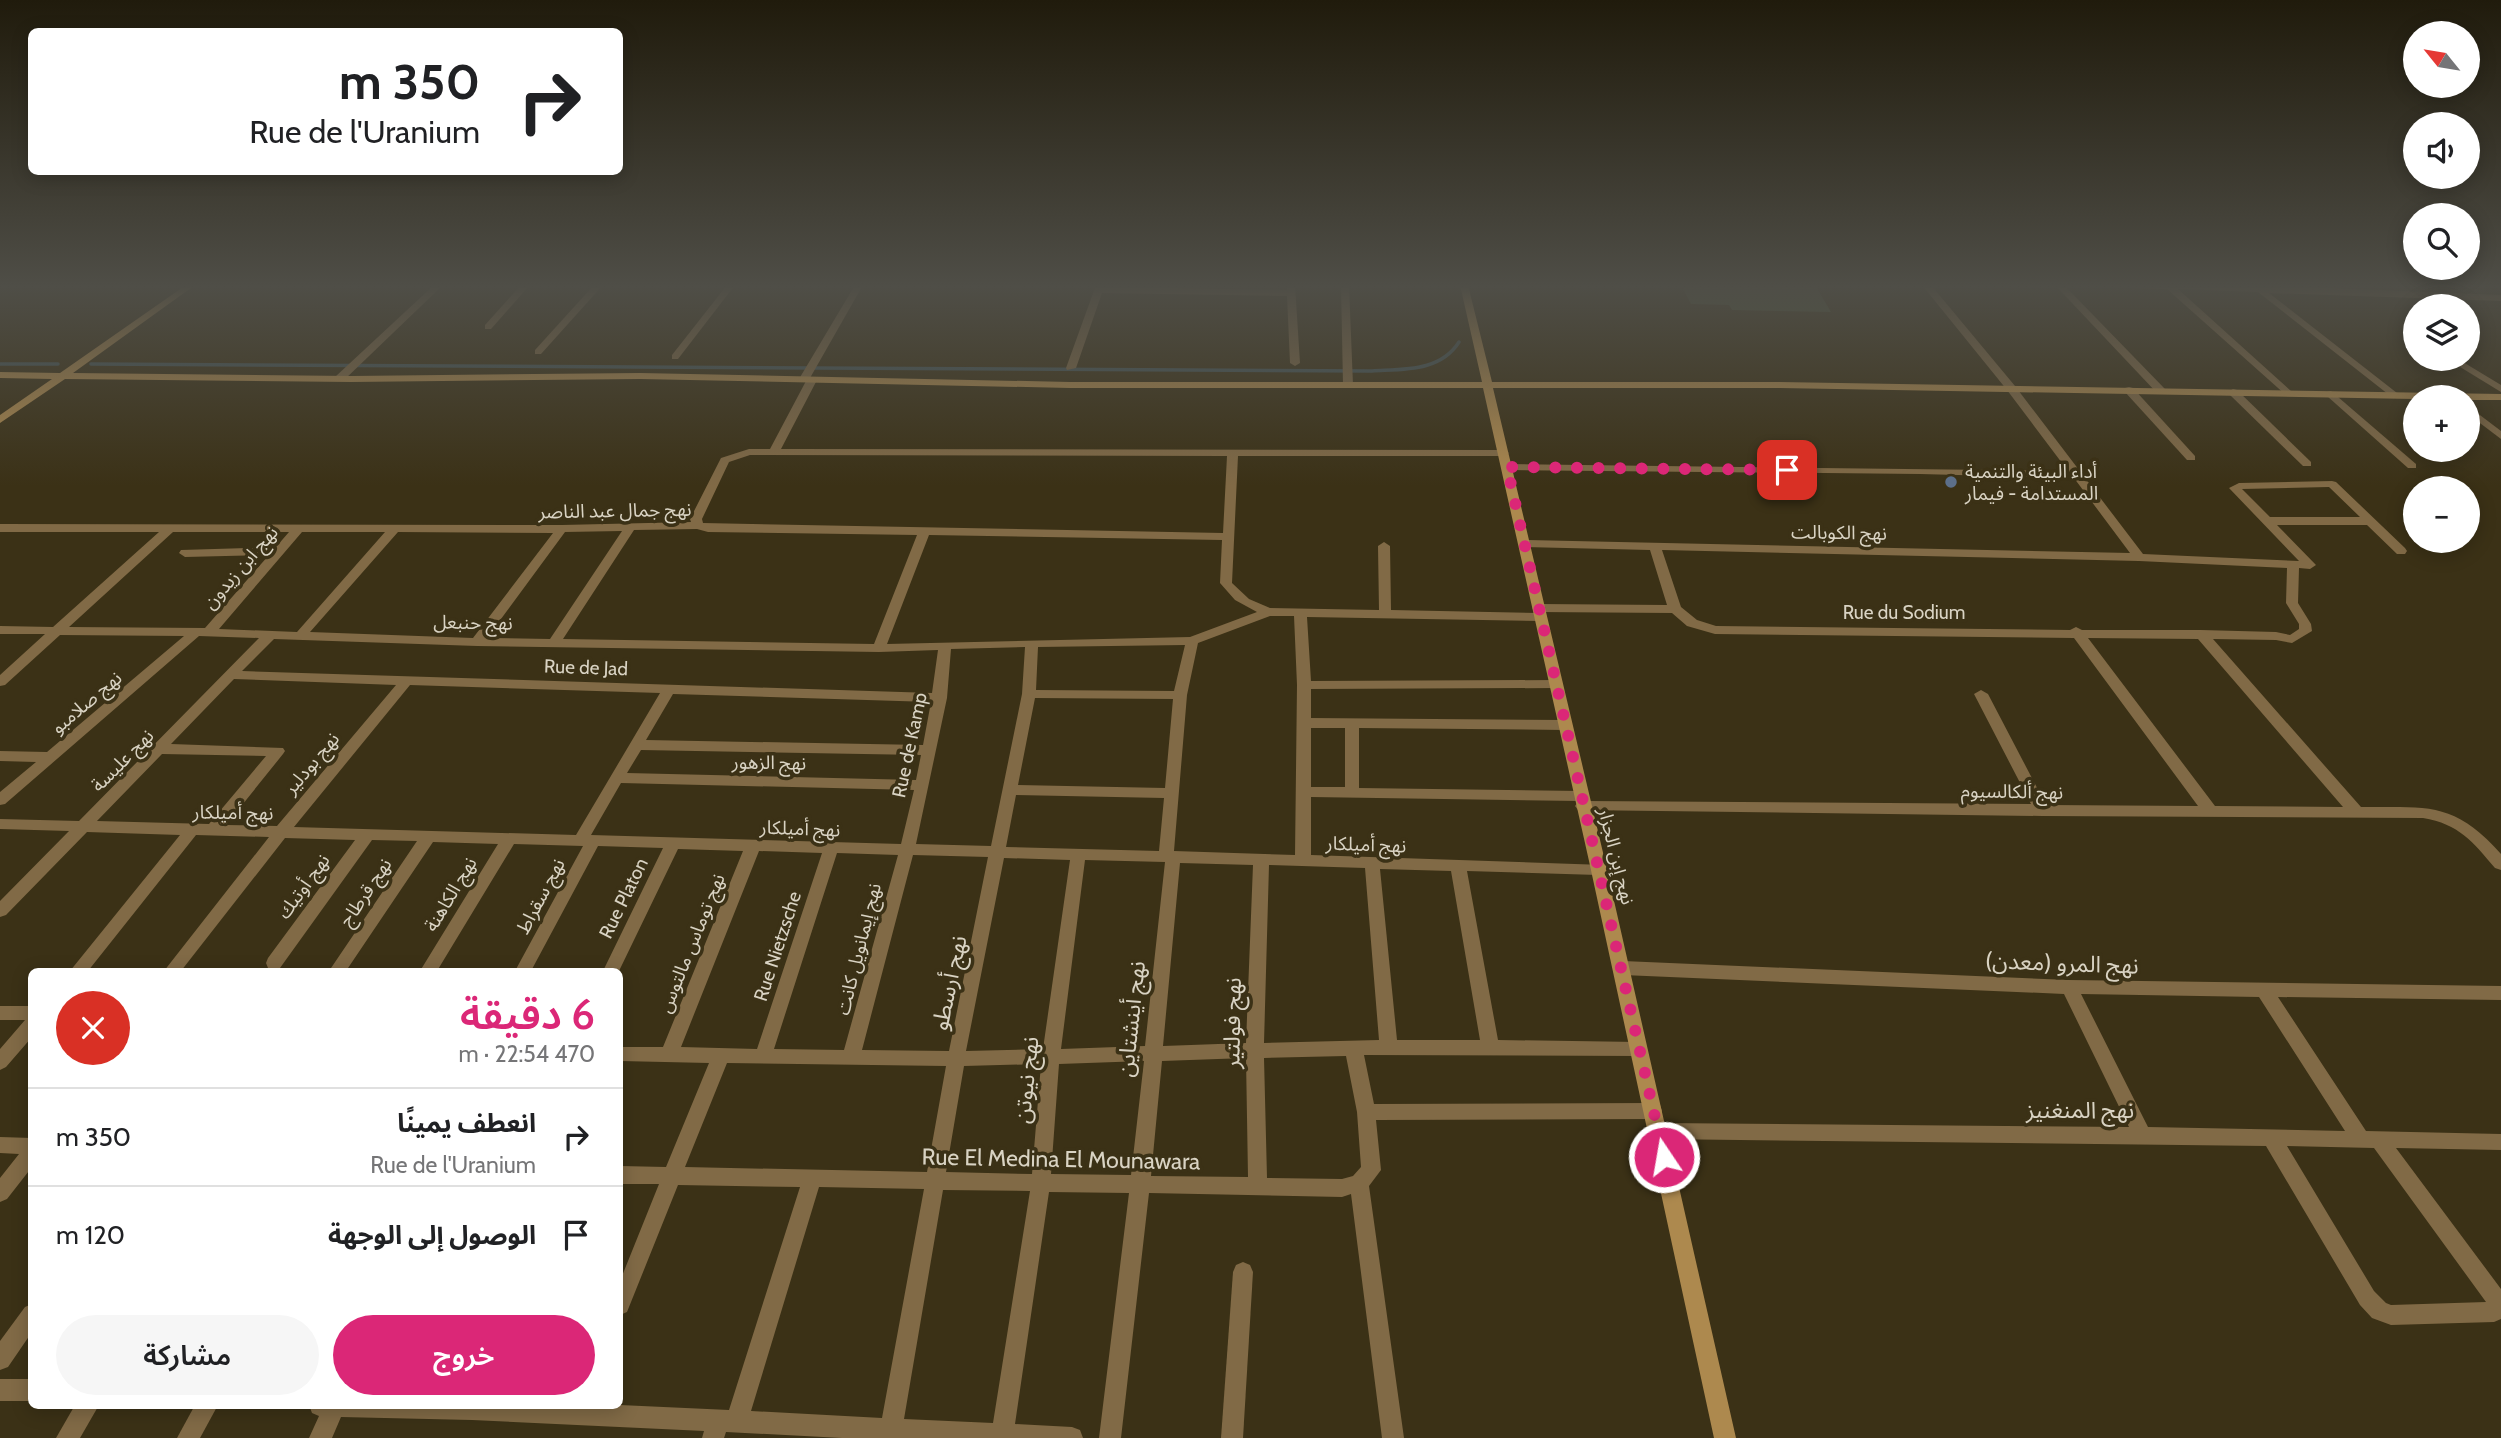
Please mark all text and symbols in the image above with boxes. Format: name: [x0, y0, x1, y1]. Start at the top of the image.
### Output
north arrow: [2403, 21, 2480, 98]
map controls: [2403, 21, 2480, 553]
text: 350 m: [339, 52, 480, 111]
icon: right: [504, 56, 595, 147]
text: Rue de l'Uranium: [249, 112, 480, 151]
button: sound: [2403, 112, 2480, 189]
button: search: [2403, 203, 2480, 280]
button: layers: [2403, 294, 2480, 371]
button: +: [2403, 385, 2480, 462]
pin: [1757, 440, 1817, 500]
icon: arrive: [1768, 451, 1806, 489]
place label: أداء البيئة والتنمية المستدامة - فيمار: [1964, 460, 2098, 505]
marker: أداء البيئة والتنمية المستدامة - فيمار: [1943, 474, 1959, 490]
button: −: [2403, 476, 2480, 553]
street label: نهج جمال عبد الناصر: [537, 498, 692, 526]
street label: نهج الكوبالت: [1791, 520, 1887, 548]
street label: نهج ابن زيدون: [198, 521, 285, 616]
street label: Rue du Sodium: [1843, 601, 1965, 624]
street label: نهج حنبعل: [433, 610, 513, 638]
street label: Rue de Jad: [544, 655, 628, 680]
street label: نهج صلامبو: [46, 666, 128, 741]
street label: Rue de Kamp: [887, 690, 932, 800]
street label: نهج عليسة: [86, 724, 161, 799]
street label: نهج بودلير: [278, 728, 346, 802]
street label: نهج الزهور: [731, 750, 806, 778]
street label: نهج ألكالسيوم: [1961, 779, 2063, 807]
street label: نهج أميلكار: [191, 800, 274, 828]
street label: نهج إبن الجزار: [1590, 804, 1640, 908]
street label: نهج أميلكار: [758, 816, 841, 844]
street label: نهج أميلكار: [1324, 832, 1407, 860]
street label: نهج أوتيك: [272, 849, 337, 925]
street label: نهج الكاهنة: [419, 853, 484, 937]
street label: نهج قرطاج: [334, 854, 399, 932]
street label: Rue Platon: [594, 854, 653, 942]
street label: نهج سقراط: [511, 855, 573, 939]
street label: نهج توماس مالتوس: [653, 870, 733, 1017]
street label: نهج إيمانويل كانت: [831, 881, 889, 1018]
street label: Rue Nietzsche: [749, 888, 806, 1004]
street label: نهج أرسطو: [925, 933, 976, 1034]
street label: نهج المرو (معدن): [1985, 946, 2139, 983]
street label: نهج أينشتاين: [1111, 960, 1154, 1079]
street label: نهج فولتير: [1217, 977, 1250, 1070]
text: 6 دقيقة: [460, 988, 595, 1040]
button: close: [56, 991, 130, 1065]
street label: نهج نيوتن: [1008, 1035, 1047, 1125]
text: 470 m · 22:54: [458, 1040, 595, 1068]
street label: نهج المنغنيز: [2025, 1096, 2134, 1127]
text: انعطف يمينًا: [397, 1107, 536, 1139]
icon: right: [557, 1118, 595, 1156]
position arrow: [1627, 1120, 1701, 1194]
text: 350 m: [56, 1121, 131, 1153]
street label: Rue El Medina El Mounawara: [921, 1143, 1201, 1175]
text: Rue de l'Uranium: [370, 1151, 536, 1179]
icon: arrive: [557, 1216, 595, 1254]
text: 120 m: [56, 1219, 125, 1251]
text: الوصول إلى الوجهة: [328, 1219, 536, 1251]
button: مشاركة: [56, 1315, 319, 1395]
button: خروج: [333, 1315, 595, 1395]

